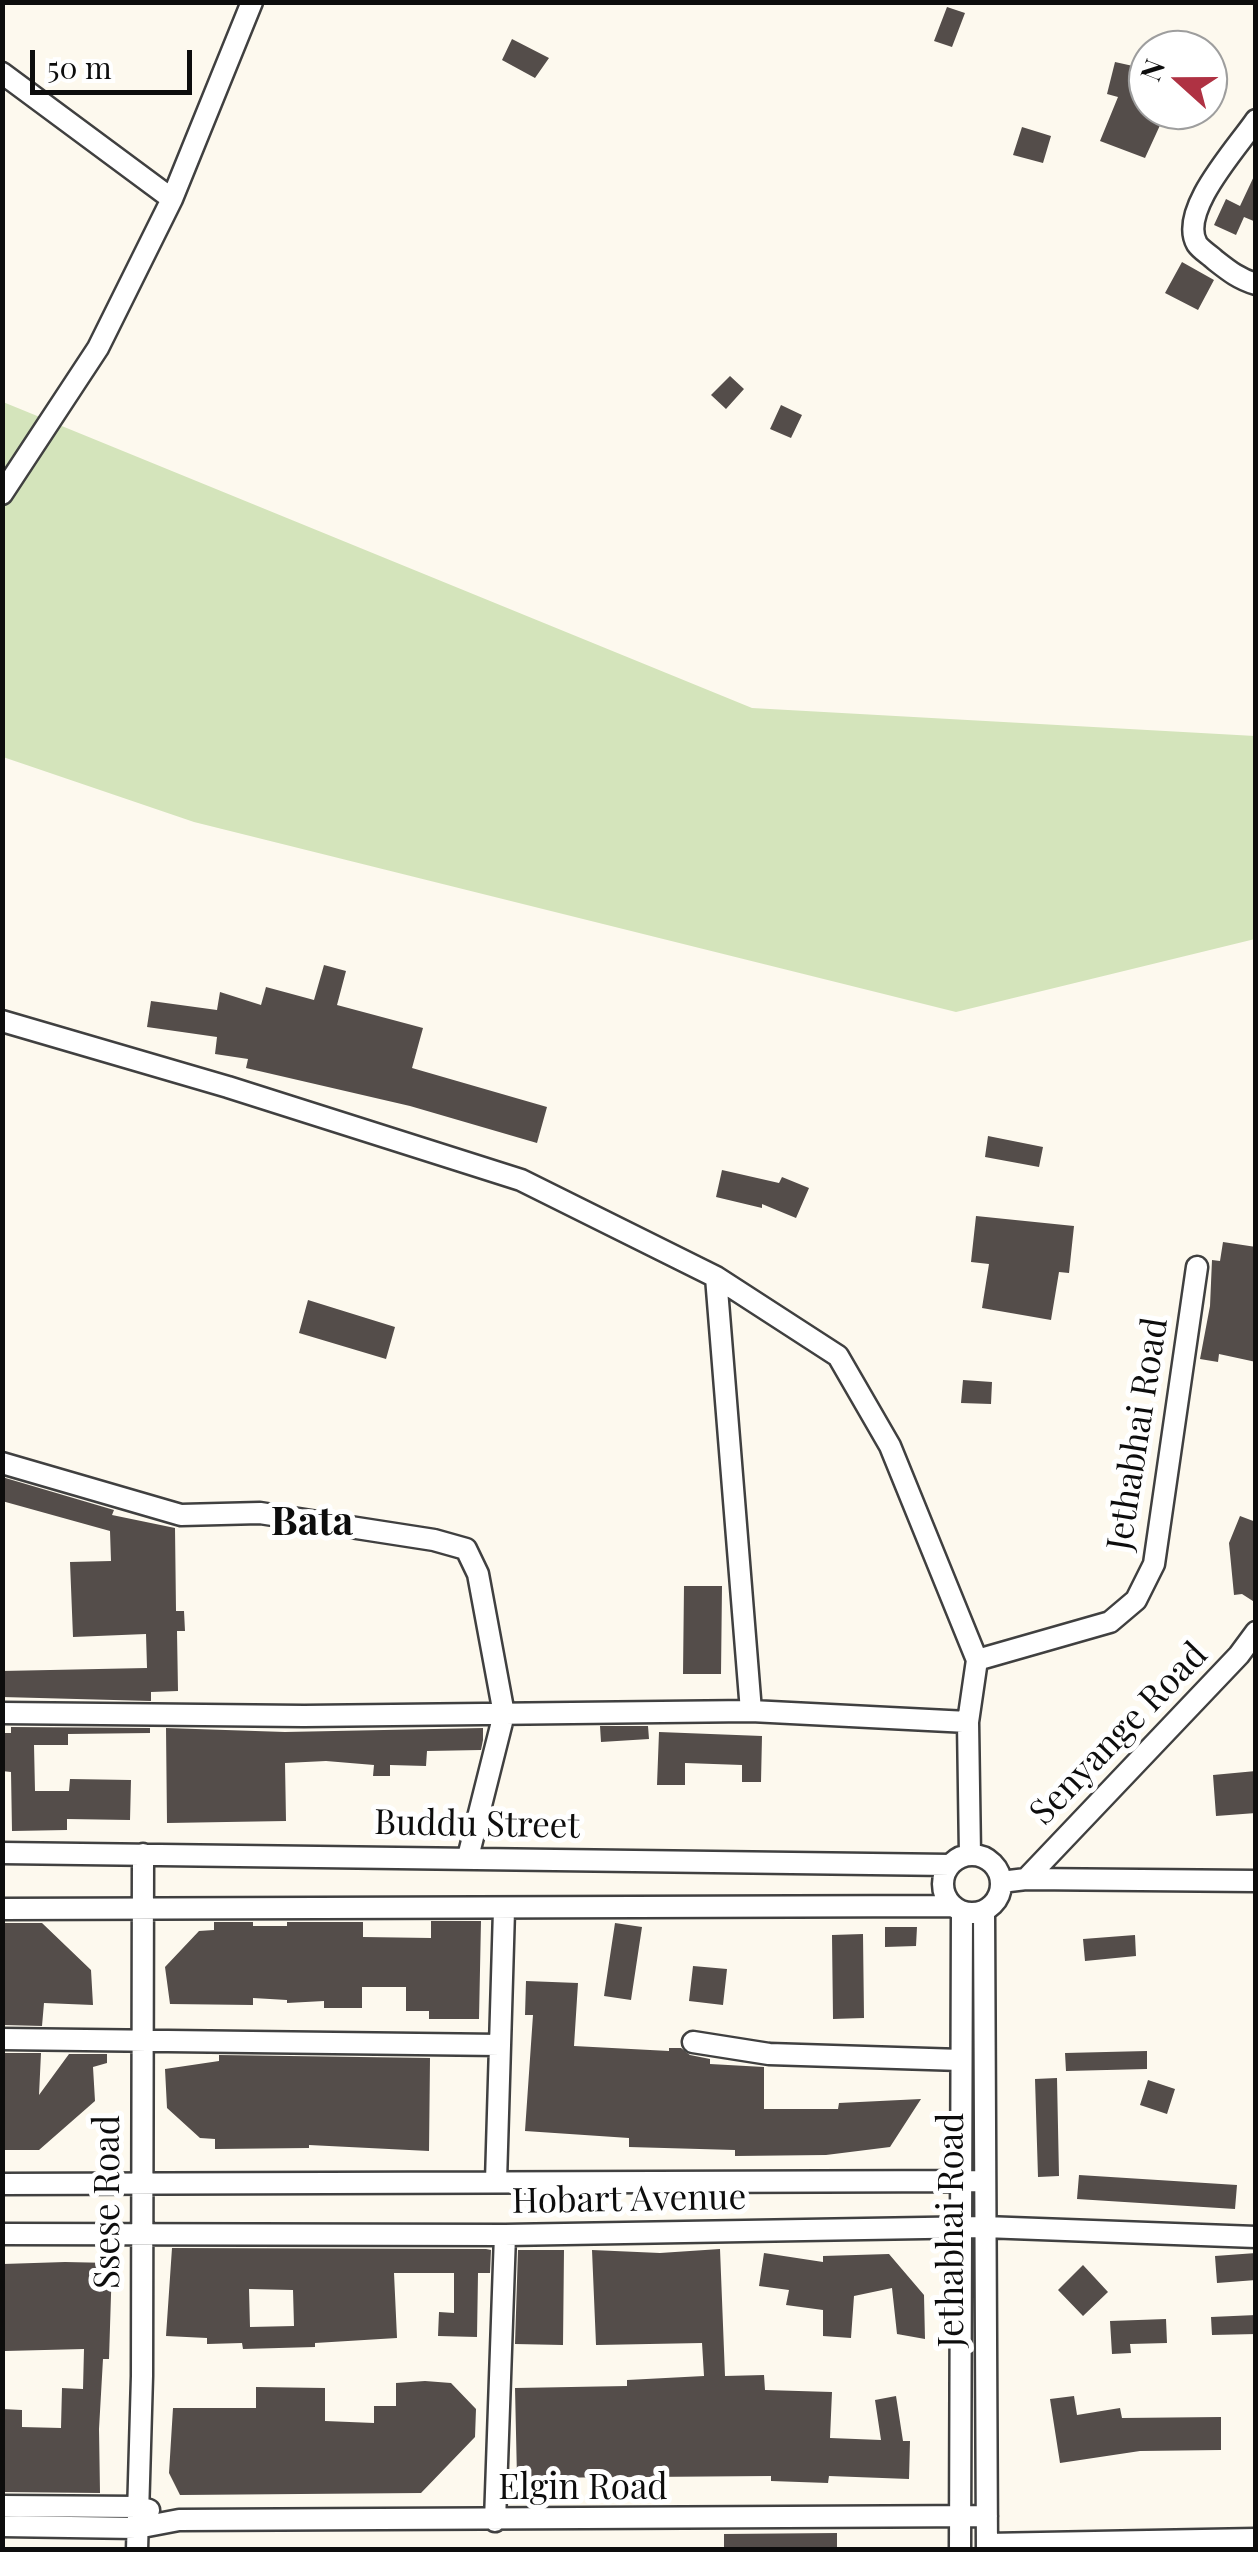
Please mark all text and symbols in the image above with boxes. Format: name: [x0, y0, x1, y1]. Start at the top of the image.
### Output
scale bar: [35, 30, 198, 92]
north arrow: [1128, 30, 1228, 130]
text: 50 m: [47, 47, 112, 87]
text: N: [1130, 54, 1172, 86]
street label: Jethabhai Road: [1099, 1315, 1177, 1553]
district label: Bata: [271, 1499, 353, 1547]
street label: Senyange Road: [1022, 1634, 1216, 1834]
street label: Buddu Street: [374, 1802, 580, 1848]
street label: Jethabhai Road: [931, 2113, 973, 2347]
street label: Ssese Road: [87, 2115, 129, 2289]
street label: Hobart Avenue: [511, 2177, 747, 2223]
street label: Elgin Road: [498, 2467, 668, 2509]

